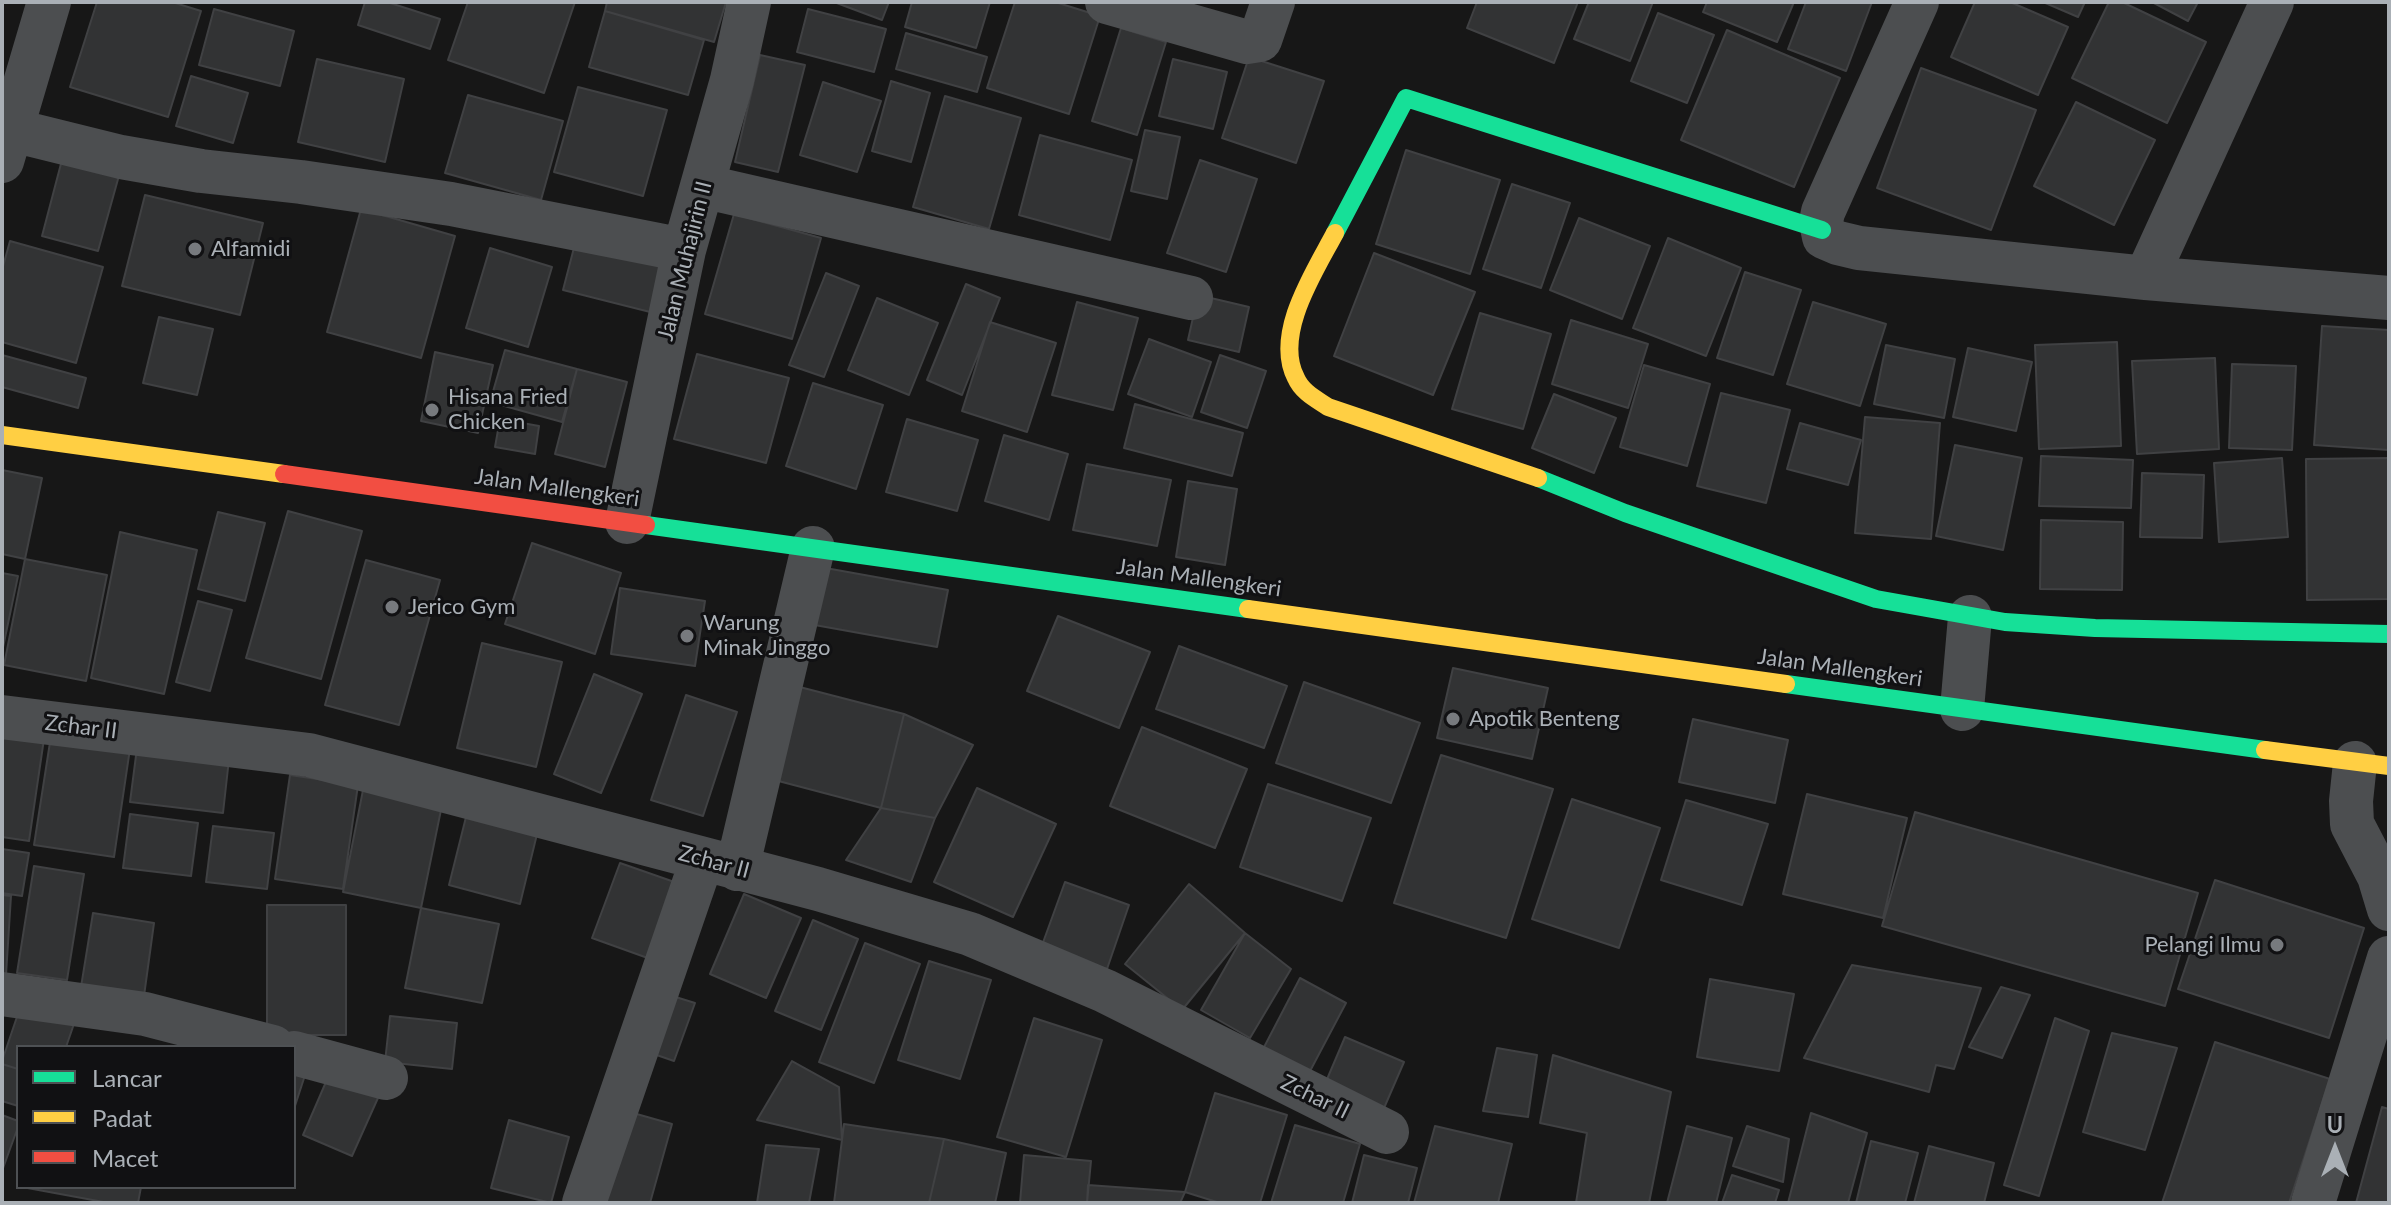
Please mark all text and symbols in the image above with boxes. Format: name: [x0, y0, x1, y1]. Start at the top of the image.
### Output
street label: Jalan Muhajirin II: [652, 178, 718, 344]
place label: Alfamidi: [211, 236, 291, 262]
marker: Alfamidi: [186, 240, 204, 258]
place label: Hisana Fried Chicken: [448, 384, 568, 436]
marker: Hisana Fried Chicken: [423, 401, 441, 419]
street label: Jalan Mallengkeri: [473, 463, 641, 513]
street label: Jalan Mallengkeri: [1115, 553, 1283, 603]
place label: Jerico Gym: [408, 594, 515, 620]
marker: Jerico Gym: [383, 598, 401, 616]
place label: Warung Minak Jinggo: [703, 610, 830, 662]
marker: Warung Minak Jinggo: [678, 627, 696, 645]
street label: Jalan Mallengkeri: [1756, 643, 1924, 693]
place label: Apotik Benteng: [1469, 706, 1620, 732]
street label: Zchar II: [43, 709, 119, 745]
marker: Apotik Benteng: [1444, 710, 1462, 728]
street label: Zchar II: [676, 840, 752, 884]
place label: Pelangi Ilmu: [2144, 932, 2261, 958]
marker: Pelangi Ilmu: [2268, 936, 2286, 954]
legend: [16, 1045, 296, 1189]
text: Lancar: [92, 1063, 162, 1092]
street label: Zchar II: [1277, 1069, 1353, 1125]
text: Padat: [92, 1103, 152, 1132]
north arrow: [2295, 1109, 2375, 1189]
text: U: [2327, 1111, 2343, 1138]
text: Macet: [92, 1143, 158, 1172]

